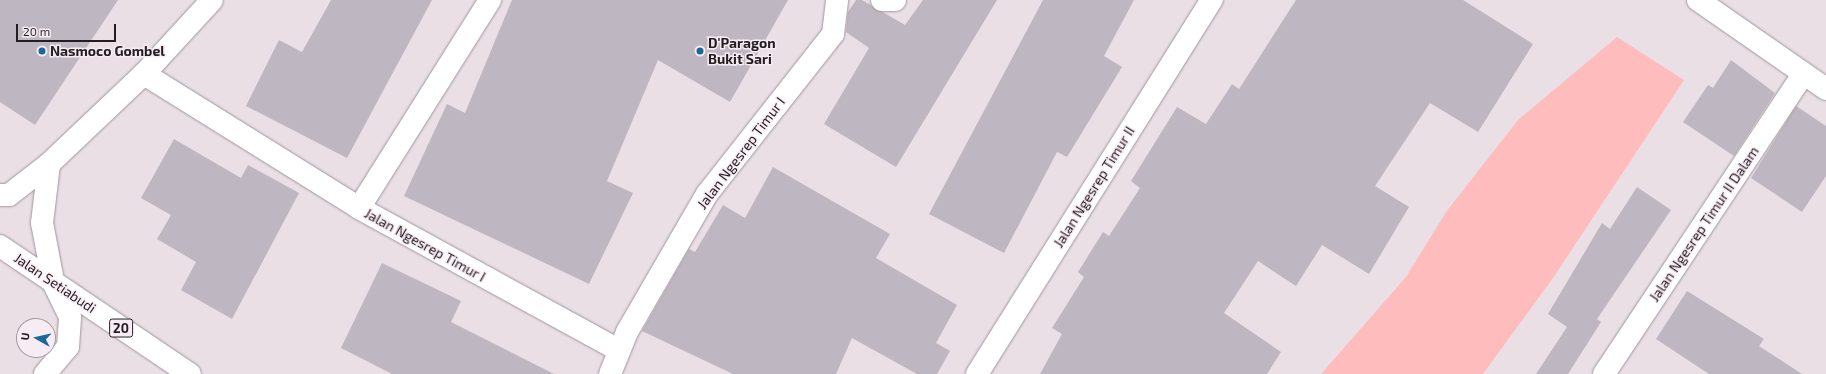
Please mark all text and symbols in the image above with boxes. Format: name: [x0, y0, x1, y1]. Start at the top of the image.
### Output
scale bar: [18, 16, 118, 42]
text: 20 m: [23, 24, 50, 38]
place label: D'Paragon Bukit Sari: [708, 35, 776, 68]
place label: Nasmoco Gombel: [50, 43, 165, 59]
marker: Nasmoco Gombel: [37, 46, 47, 56]
marker: D'Paragon Bukit Sari: [695, 46, 705, 56]
street label: Jalan Ngesrep Timur I: [693, 94, 789, 212]
street label: Jalan Ngesrep Timur II: [1050, 123, 1138, 251]
street label: Jalan Ngesrep Timur II Dalam: [1646, 143, 1762, 305]
street label: Jalan Ngesrep Timur I: [361, 205, 489, 285]
street label: Jalan Setiabudi: [11, 250, 99, 316]
road number: 20: [109, 317, 133, 339]
north arrow: [16, 318, 56, 358]
text: U: [18, 332, 32, 341]

